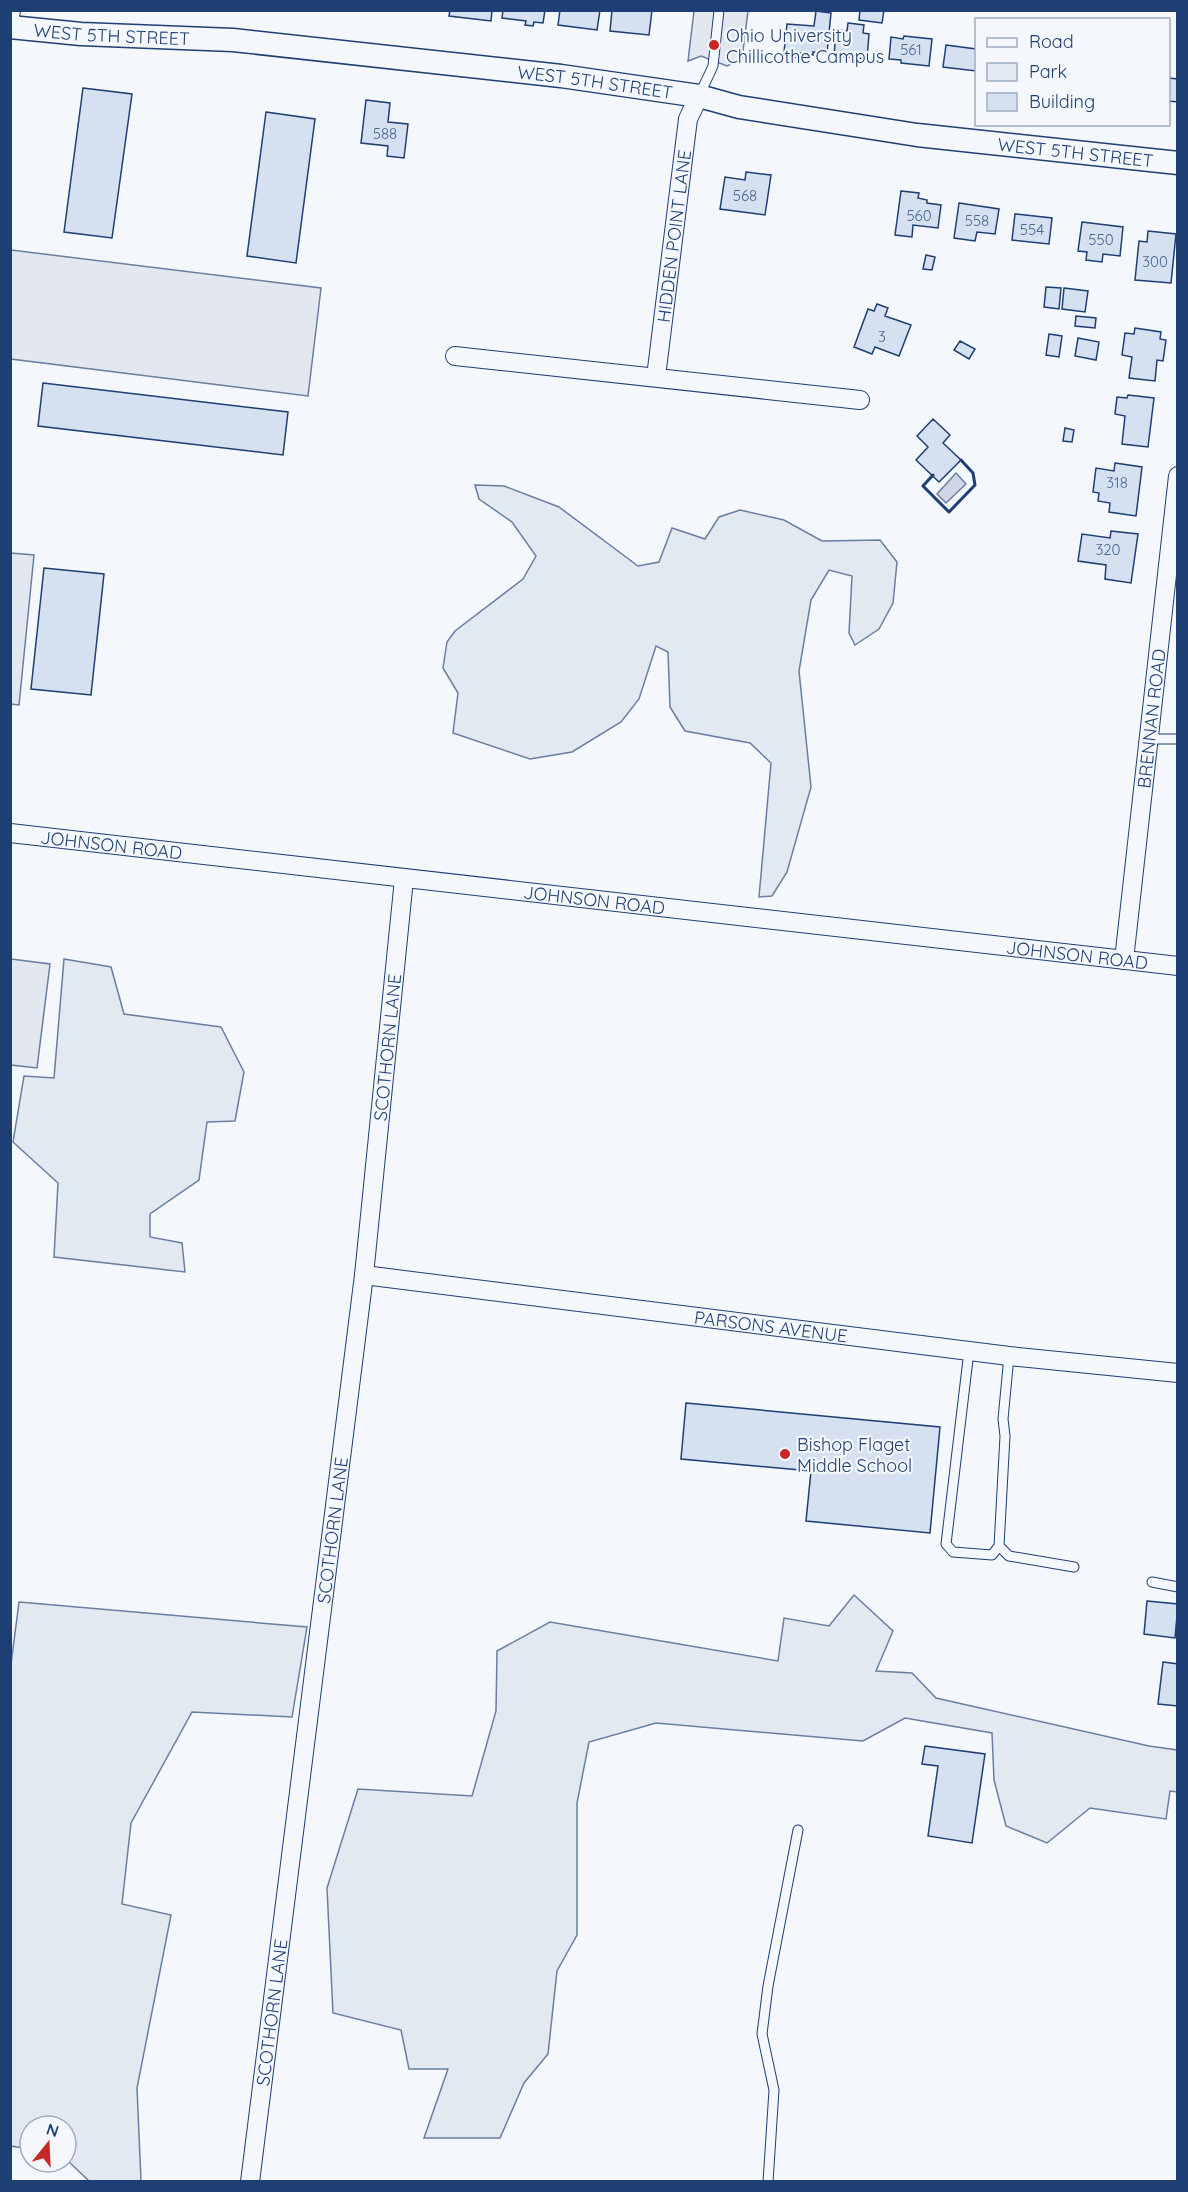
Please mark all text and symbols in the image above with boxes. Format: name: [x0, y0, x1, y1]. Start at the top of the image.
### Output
street label: WEST 5TH STREET: [32, 18, 190, 50]
legend: [975, 18, 1170, 126]
place label: Ohio University Chillicothe Campus: [726, 24, 884, 68]
text: Road: [1029, 30, 1074, 53]
marker: Ohio University Chillicothe Campus: [707, 38, 721, 52]
house number: 561: [900, 40, 922, 59]
street label: WEST 5TH STREET: [516, 60, 674, 104]
text: Park: [1029, 60, 1067, 83]
text: Building: [1029, 90, 1095, 113]
house number: 588: [373, 124, 397, 143]
street label: WEST 5TH STREET: [996, 132, 1155, 172]
street label: HIDDEN POINT LANE: [651, 148, 696, 324]
house number: 568: [733, 186, 757, 205]
house number: 560: [906, 206, 932, 225]
house number: 558: [965, 211, 989, 230]
house number: 554: [1020, 220, 1044, 239]
house number: 550: [1088, 230, 1114, 249]
house number: 300: [1142, 252, 1168, 271]
house number: 3: [878, 327, 886, 346]
house number: 318: [1106, 473, 1128, 492]
house number: 320: [1095, 540, 1121, 559]
street label: BRENNAN ROAD: [1132, 648, 1170, 789]
street label: JOHNSON ROAD: [39, 825, 183, 864]
street label: JOHNSON ROAD: [522, 880, 666, 919]
street label: JOHNSON ROAD: [1005, 935, 1149, 974]
street label: SCOTHORN LANE: [368, 973, 406, 1122]
street label: PARSONS AVENUE: [693, 1305, 849, 1347]
place label: Bishop Flaget Middle School: [797, 1433, 912, 1477]
marker: Bishop Flaget Middle School: [778, 1447, 792, 1461]
street label: SCOTHORN LANE: [311, 1455, 353, 1605]
street label: SCOTHORN LANE: [251, 1938, 292, 2087]
north arrow: [18, 2114, 78, 2174]
text: N: [44, 2118, 61, 2141]

